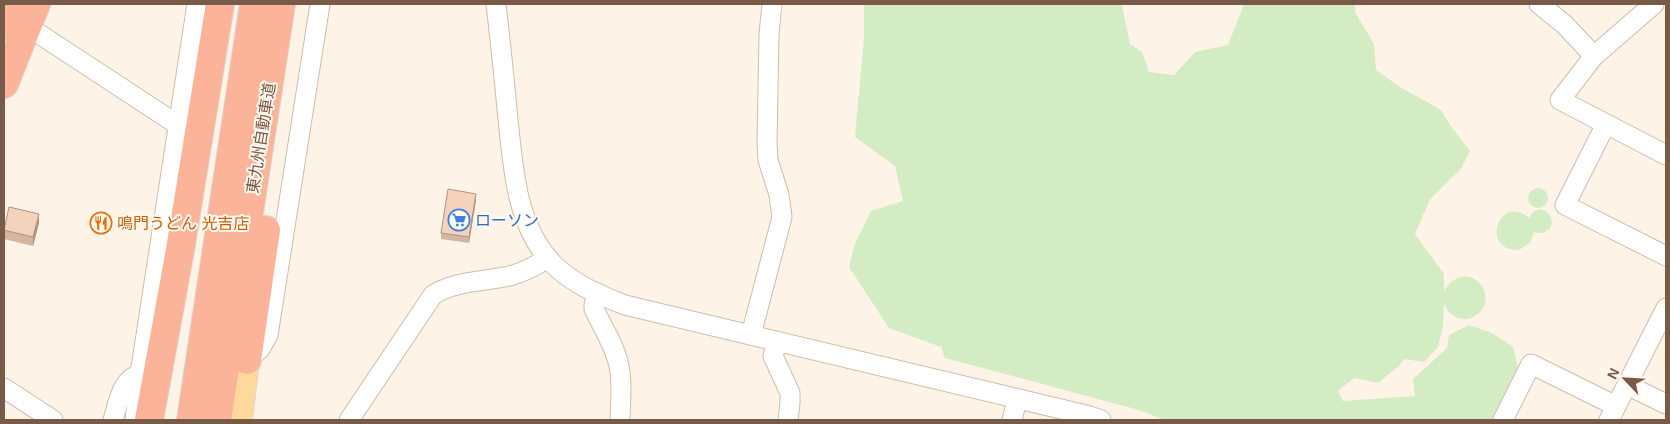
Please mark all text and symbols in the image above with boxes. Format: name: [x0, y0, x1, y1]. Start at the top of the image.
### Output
street label: 東九州自動車道: [244, 81, 278, 195]
supermarket icon: ローソン: [447, 208, 471, 232]
restaurant icon: 鳴門うどん 光吉店: [89, 211, 113, 235]
place label: ローソン: [475, 212, 539, 229]
place label: 鳴門うどん 光吉店: [117, 215, 249, 232]
north arrow: [1600, 354, 1650, 404]
text: N: [1604, 366, 1623, 381]

